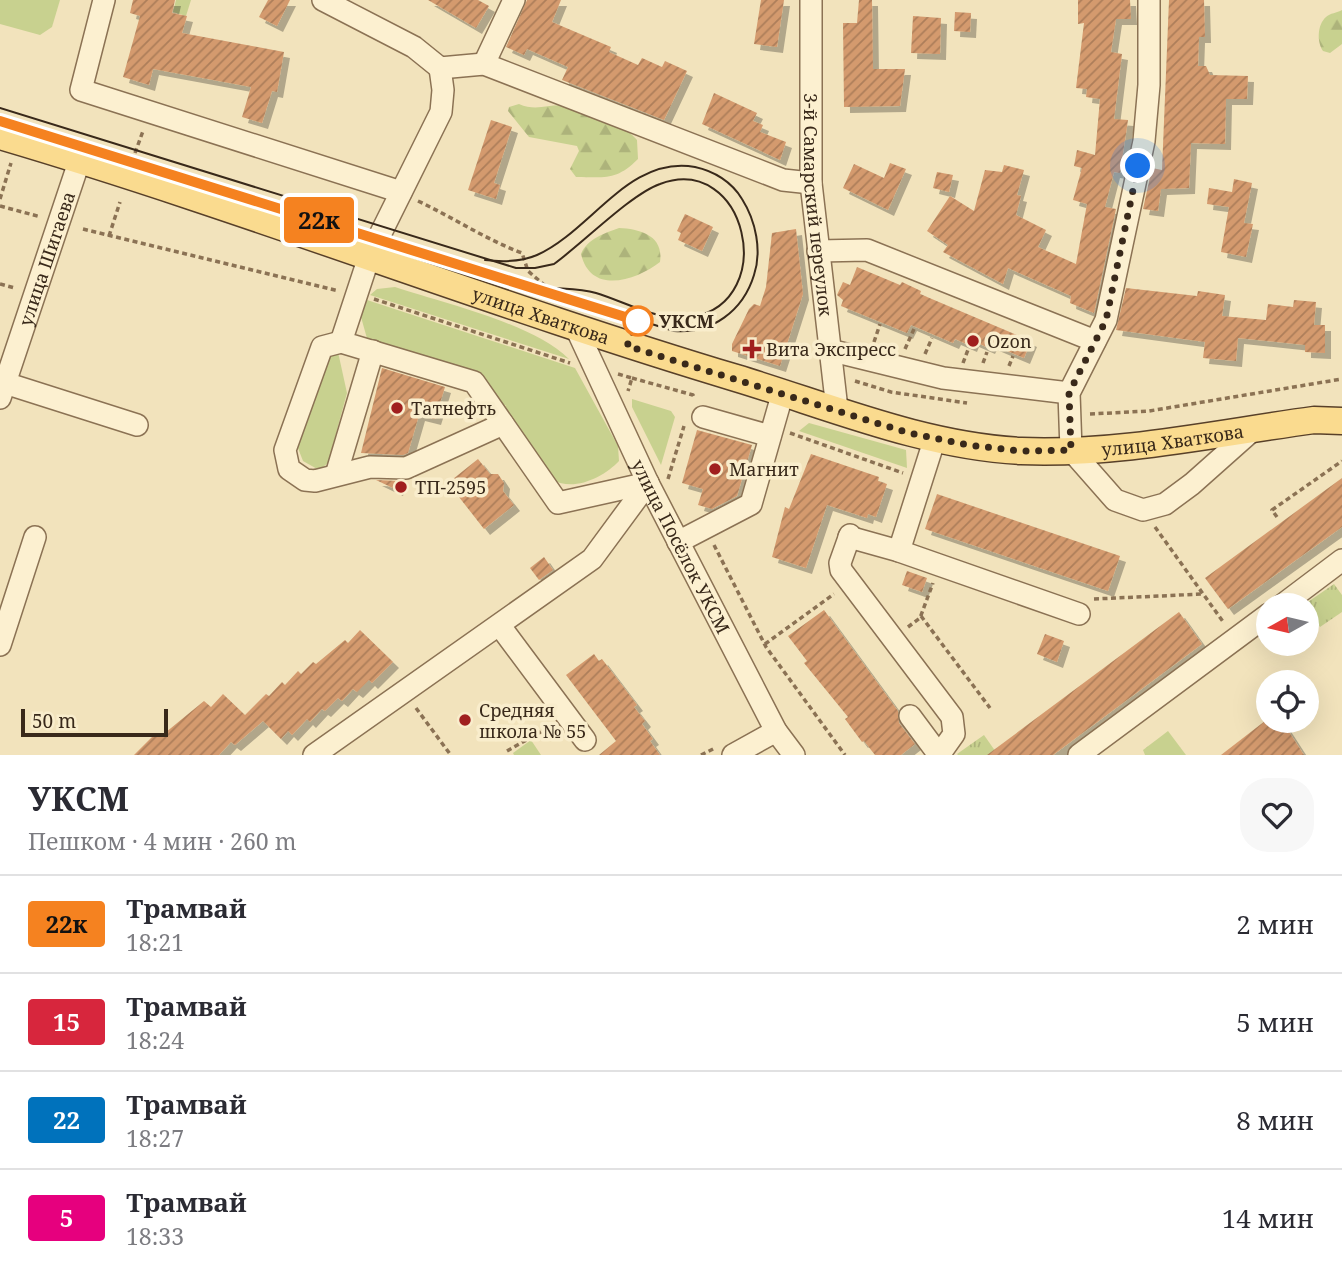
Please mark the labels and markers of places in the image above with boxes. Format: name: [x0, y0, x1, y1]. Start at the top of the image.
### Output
marker: УКСМ: [623, 306, 653, 336]
place label: УКСМ: [659, 309, 714, 333]
place label: Ozon: [987, 329, 1032, 353]
marker: Ozon: [965, 333, 981, 349]
place label: Вита Экспресс: [766, 337, 896, 361]
marker: Вита Экспресс: [744, 341, 760, 357]
place label: Татнефть: [411, 396, 496, 420]
marker: Татнефть: [389, 400, 405, 416]
place label: Магнит: [729, 457, 799, 481]
marker: Магнит: [707, 461, 723, 477]
place label: ТП-2595: [415, 475, 486, 499]
marker: ТП-2595: [393, 479, 409, 495]
place label: Средняя школа № 55: [479, 698, 586, 743]
marker: Средняя школа № 55: [457, 712, 473, 728]

